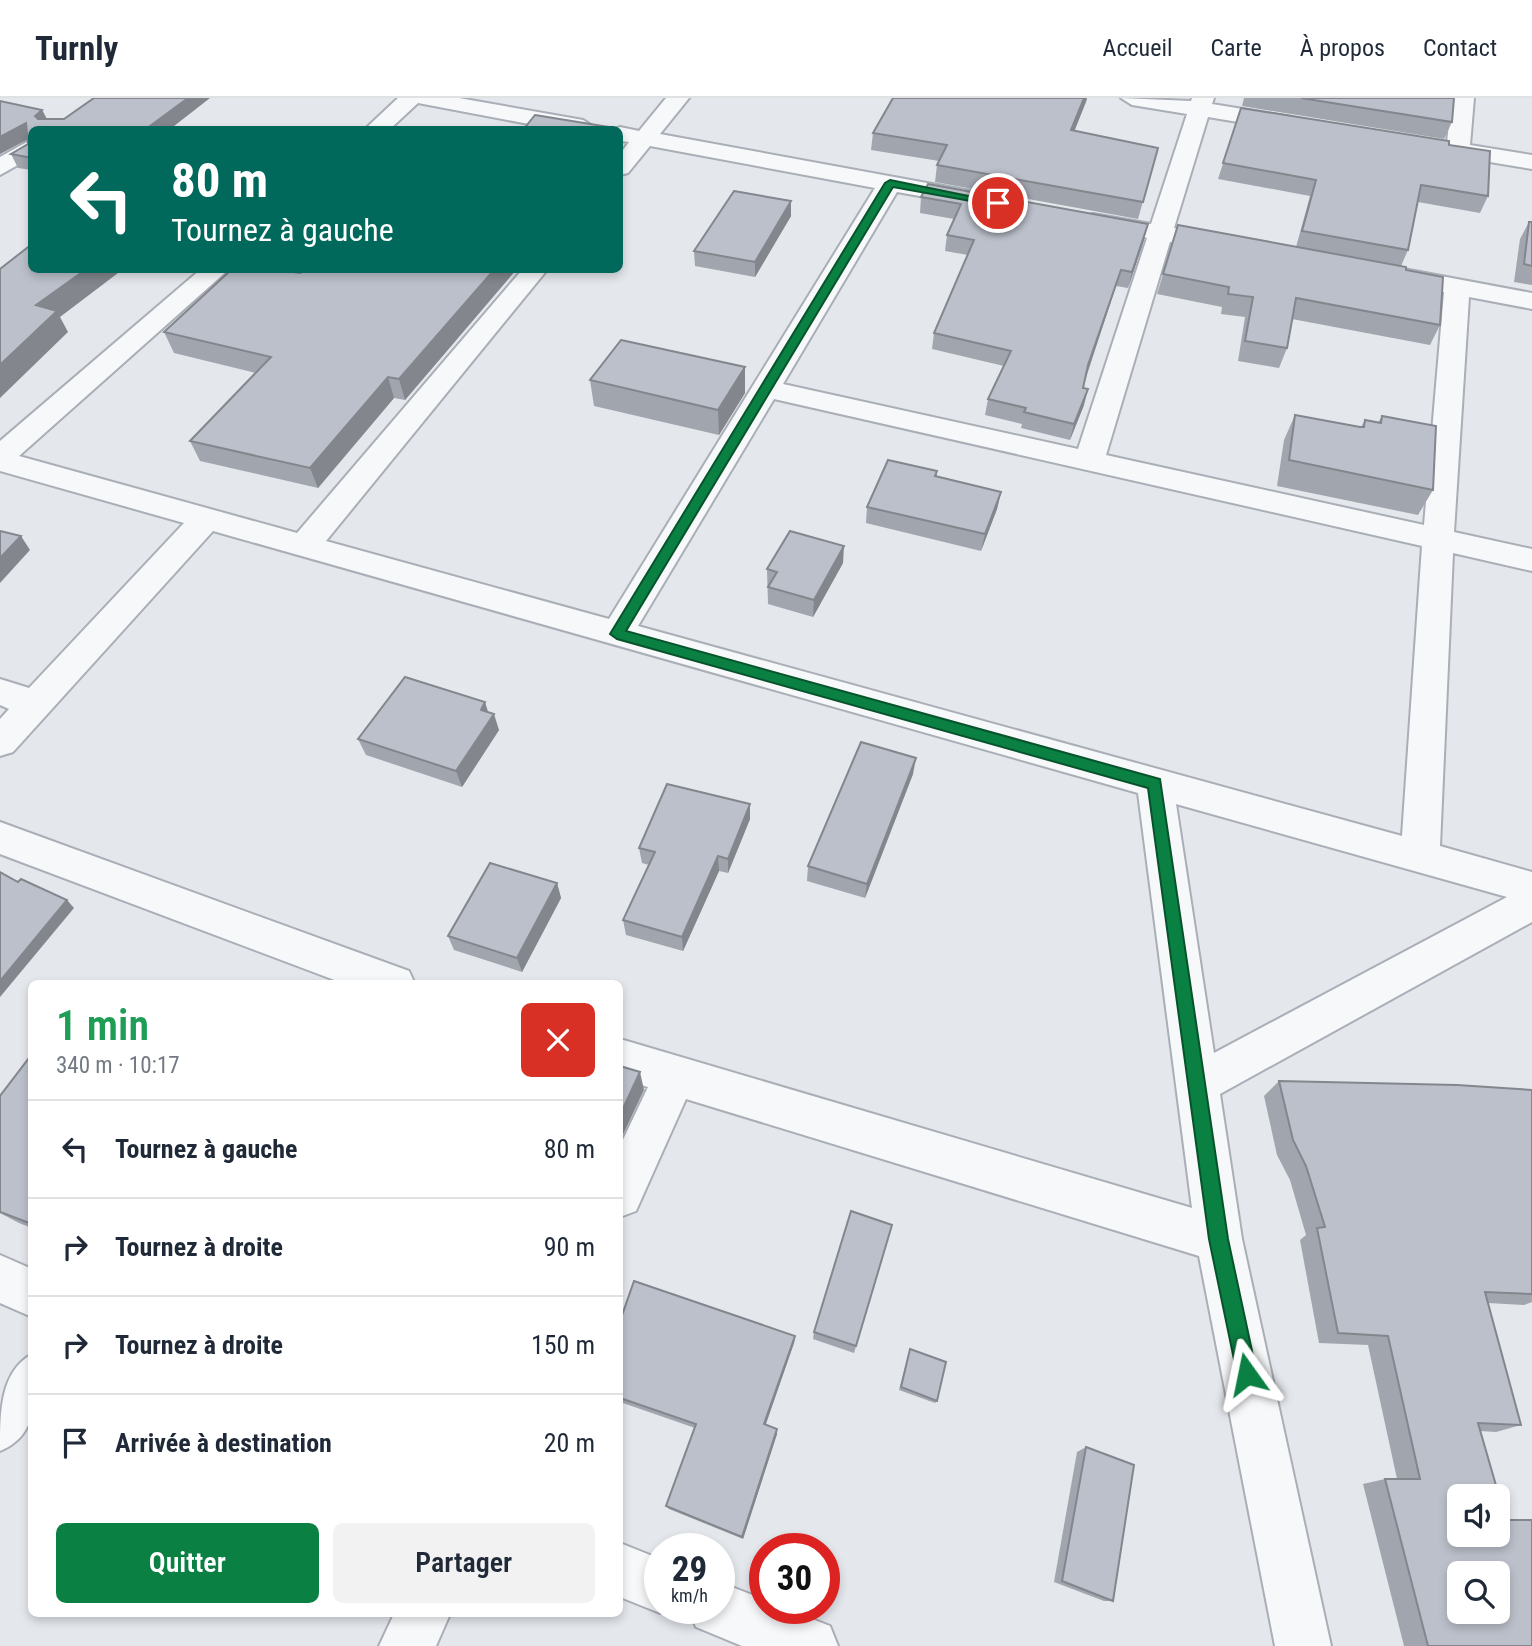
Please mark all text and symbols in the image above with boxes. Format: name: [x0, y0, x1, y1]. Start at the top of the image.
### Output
text: Turnly: [35, 29, 118, 68]
text: Accueil: [1103, 34, 1172, 62]
text: Carte: [1210, 34, 1262, 62]
text: À propos: [1300, 34, 1385, 62]
text: Contact: [1423, 34, 1497, 62]
text: 80 m: [171, 152, 268, 209]
icon: left: [56, 154, 147, 245]
pin: [968, 173, 1028, 233]
icon: arrive: [979, 184, 1017, 222]
text: Tournez à gauche: [171, 211, 394, 249]
text: 1 min: [56, 1001, 149, 1050]
button: close: [521, 1003, 595, 1077]
text: 340 m · 10:17: [56, 1052, 180, 1079]
icon: left: [56, 1130, 94, 1168]
text: Tournez à gauche: [115, 1134, 297, 1164]
text: 80 m: [544, 1134, 595, 1164]
icon: right: [56, 1228, 94, 1266]
text: Tournez à droite: [115, 1232, 283, 1262]
text: 90 m: [544, 1232, 595, 1262]
icon: right: [56, 1326, 94, 1364]
text: Tournez à droite: [115, 1330, 283, 1360]
text: 150 m: [531, 1330, 595, 1360]
position arrow: [1210, 1337, 1284, 1411]
icon: arrive: [56, 1424, 94, 1462]
text: Arrivée à destination: [115, 1428, 332, 1458]
text: 20 m: [544, 1428, 595, 1458]
map controls: [1447, 1484, 1510, 1624]
button: sound: [1447, 1484, 1510, 1547]
button: Quitter: [56, 1523, 319, 1603]
button: Partager: [333, 1523, 595, 1603]
speed limit sign: 30: [749, 1533, 840, 1624]
text: 29: [672, 1549, 707, 1590]
button: search: [1447, 1561, 1510, 1624]
text: km/h: [671, 1585, 708, 1606]

